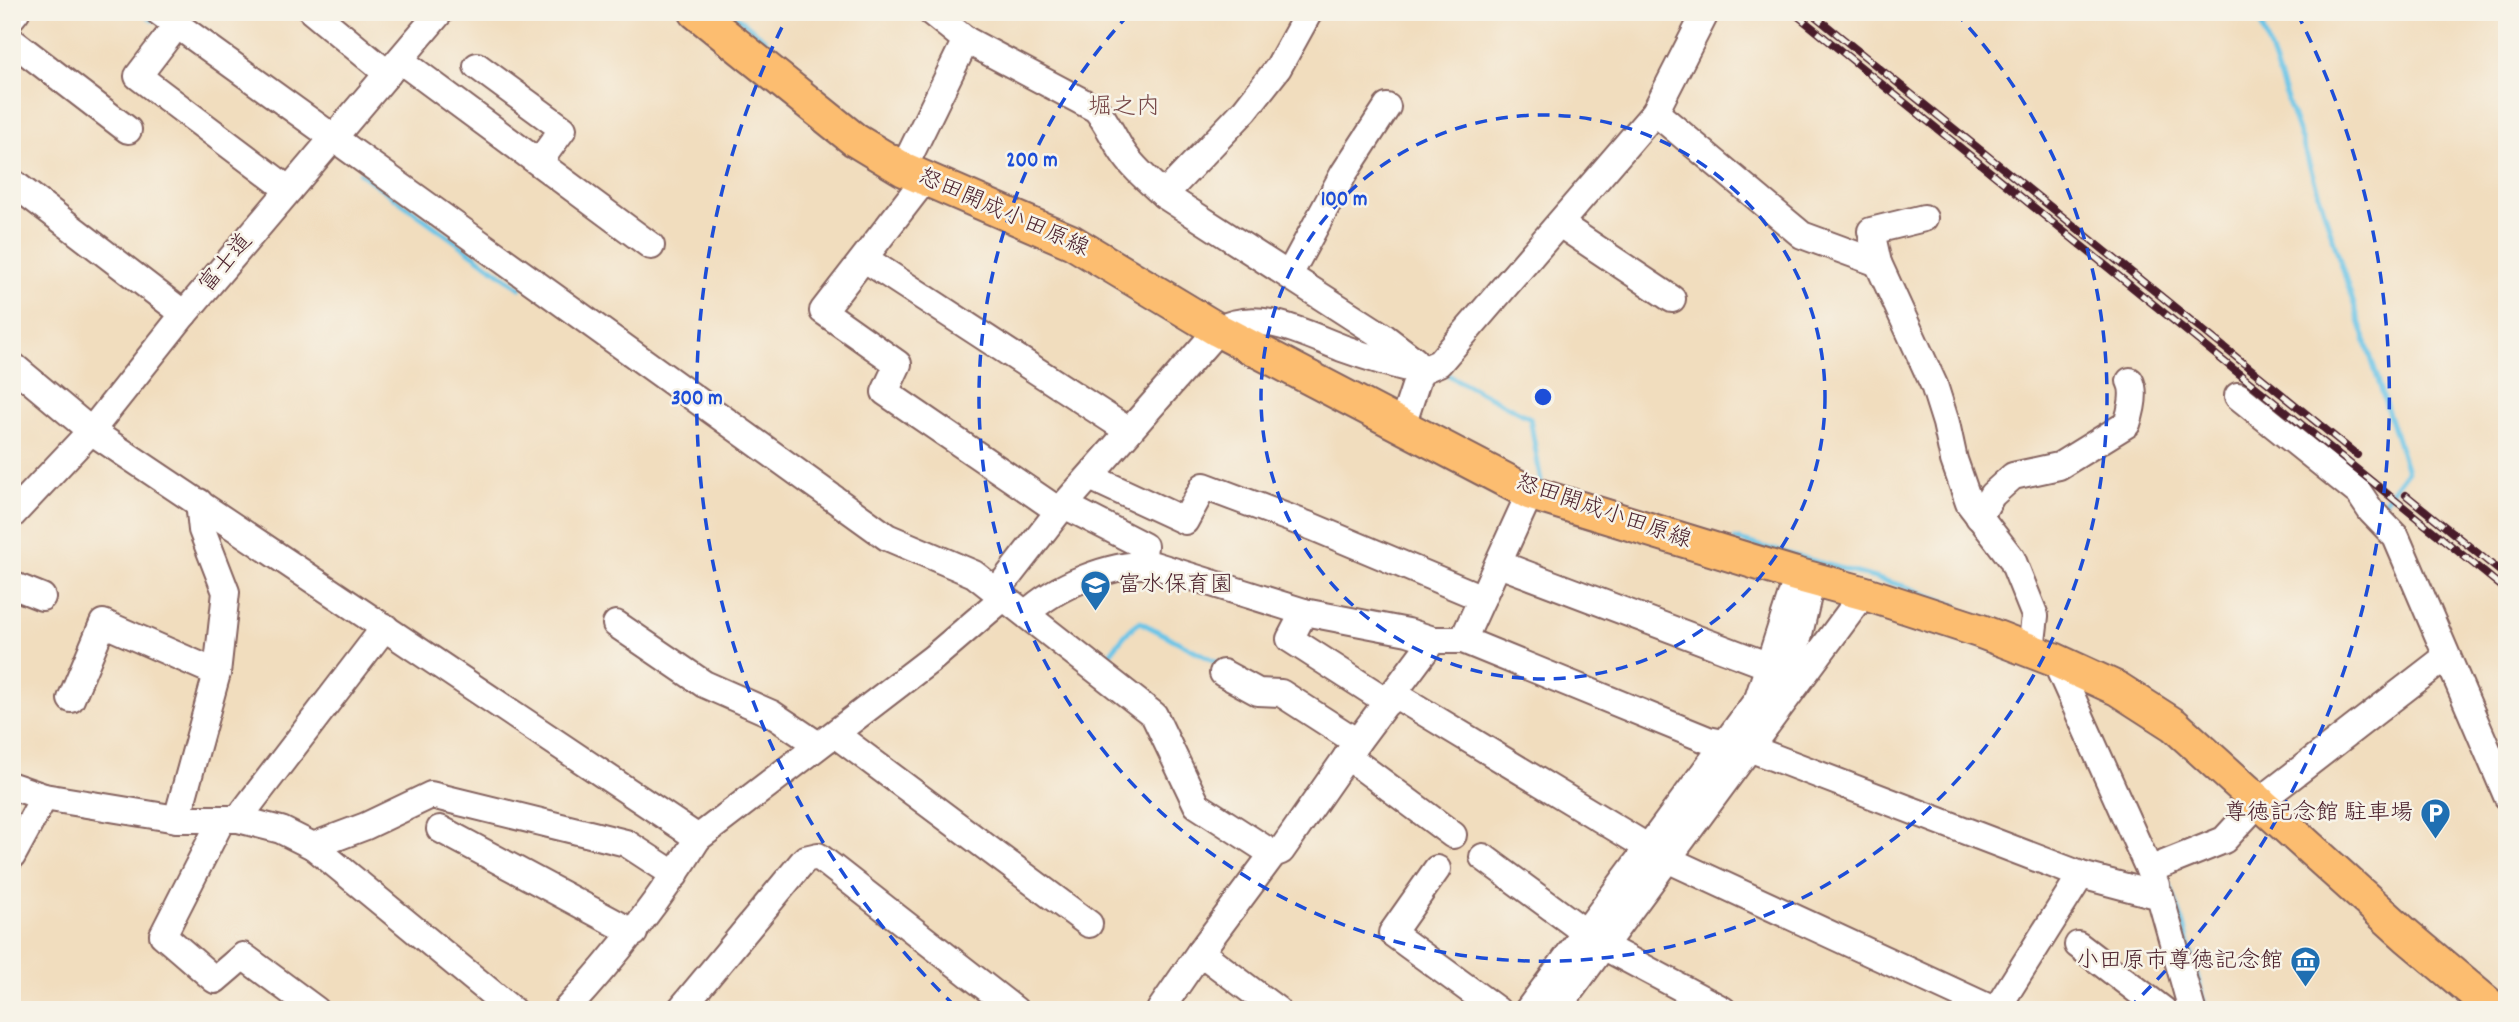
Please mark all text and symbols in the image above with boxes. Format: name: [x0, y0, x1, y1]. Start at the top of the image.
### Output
district label: 堀之内: [1088, 91, 1160, 125]
text: 200 m: [1006, 147, 1058, 177]
street label: 怒田開成小田原線: [912, 162, 1094, 266]
text: 100 m: [1321, 186, 1367, 216]
street label: 富士道: [192, 227, 262, 301]
text: 300 m: [671, 385, 723, 415]
centre of rings: [1531, 385, 1555, 409]
street label: 怒田開成小田原線: [1511, 467, 1695, 559]
school or university icon: 富水保育園: [1078, 569, 1112, 613]
place label: 富水保育園: [1118, 570, 1233, 603]
parking icon: 尊徳記念館 駐車場: [2419, 797, 2453, 841]
place label: 尊徳記念館 駐車場: [2224, 798, 2413, 831]
museum icon: 小田原市尊徳記念館: [2289, 945, 2323, 989]
place label: 小田原市尊徳記念館: [2076, 946, 2283, 979]

